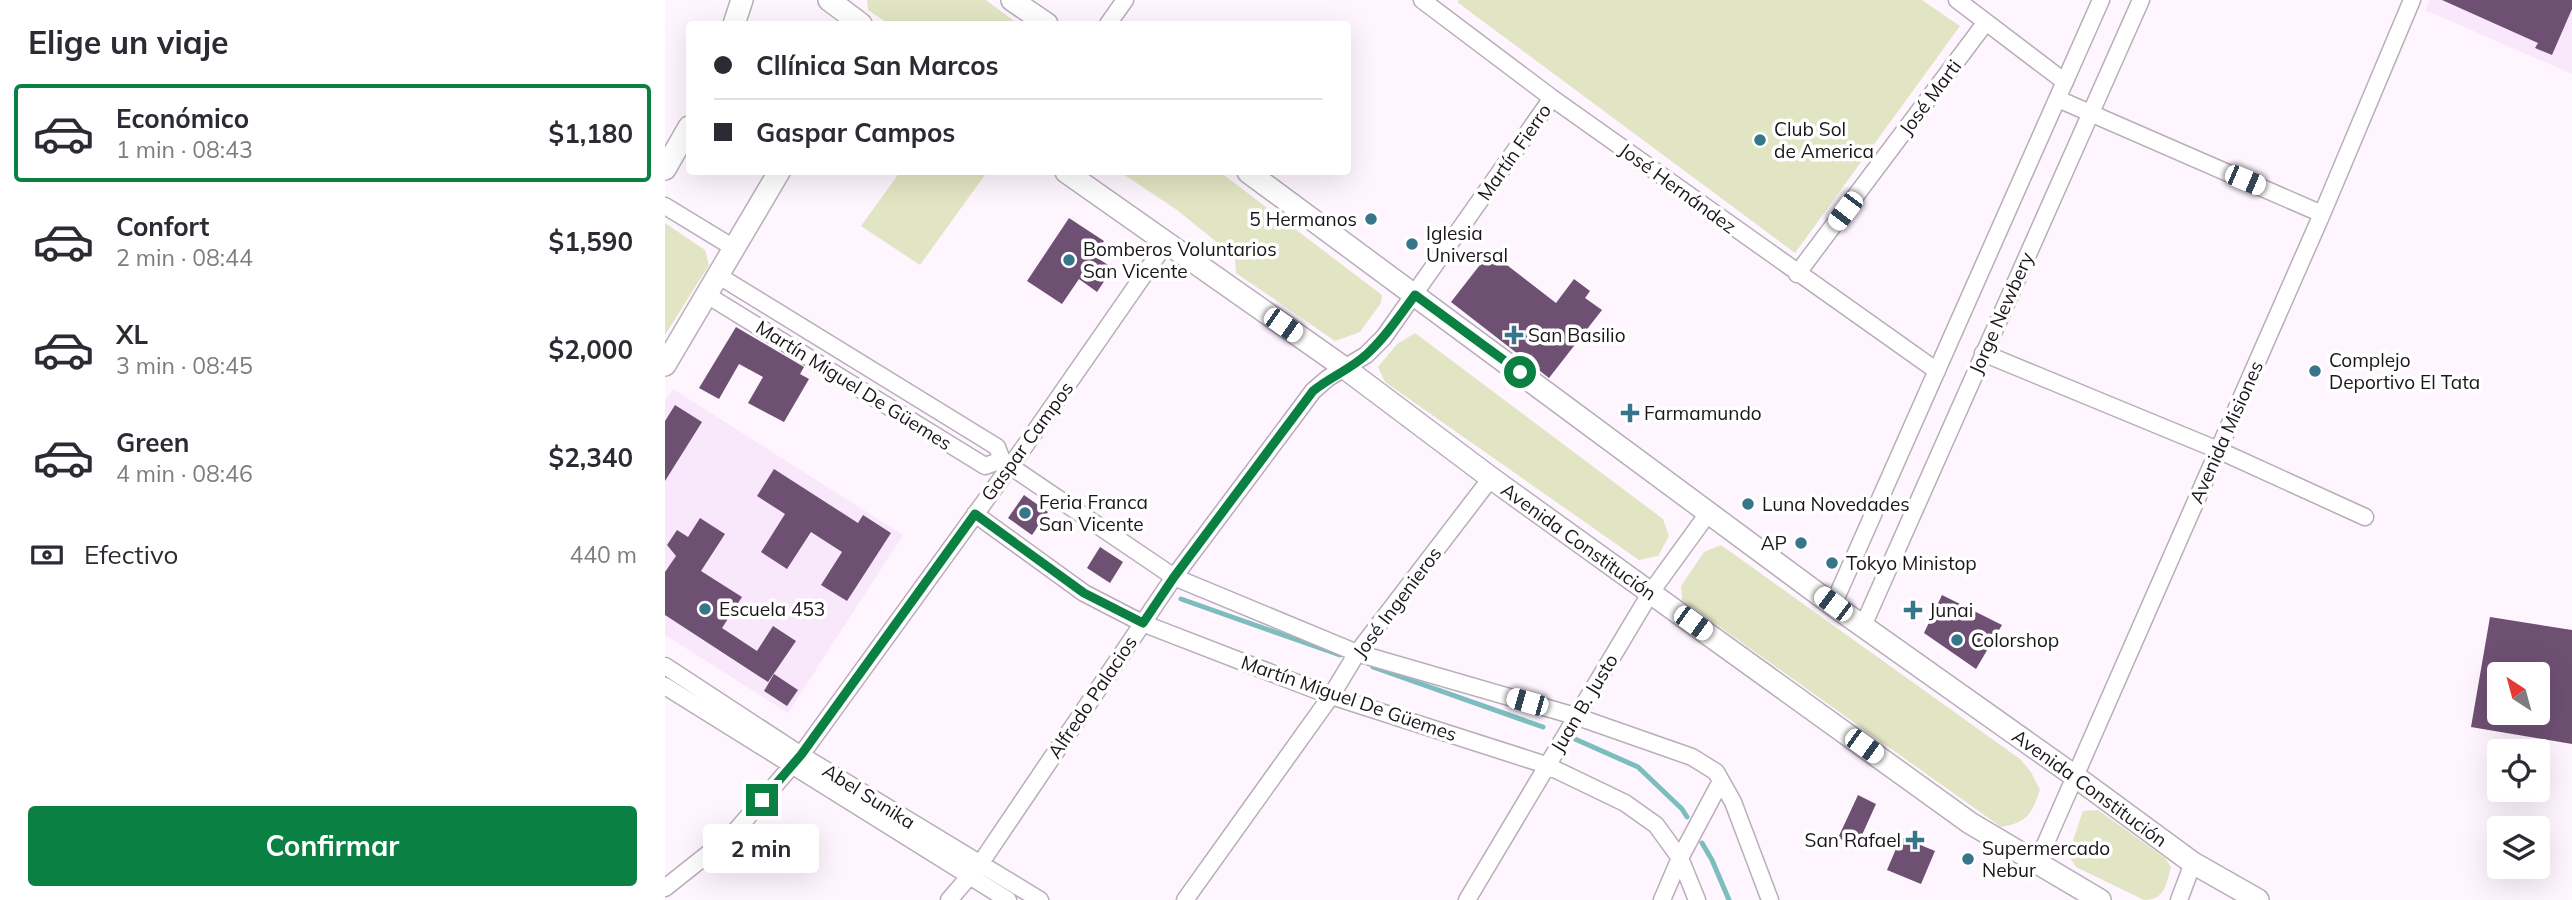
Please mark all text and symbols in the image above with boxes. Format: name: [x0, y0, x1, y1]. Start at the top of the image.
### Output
text: Elige un viaje: [28, 22, 229, 62]
text: Cllínica San Marcos: [756, 49, 999, 82]
street label: José Marti: [1894, 55, 1966, 139]
street label: Martín Fierro: [1472, 99, 1556, 205]
icon: car: [32, 102, 95, 165]
text: Económico: [116, 102, 249, 135]
text: Gaspar Campos: [756, 116, 955, 149]
text: $1,180: [549, 117, 633, 150]
place label: Club Sol de America: [1774, 117, 1874, 163]
marker: Club Sol de America: [1752, 132, 1768, 148]
text: 1 min · 08:43: [116, 135, 253, 164]
street label: José Hernández: [1615, 137, 1741, 239]
car: [2222, 162, 2269, 198]
car: [1824, 188, 1867, 234]
place label: 5 Hermanos: [1249, 207, 1357, 231]
icon: car: [32, 210, 95, 273]
text: Confort: [116, 210, 209, 243]
marker: 5 Hermanos: [1363, 211, 1379, 227]
place label: Iglesia Universal: [1426, 221, 1508, 267]
text: $1,590: [549, 225, 633, 258]
marker: Iglesia Universal: [1404, 236, 1420, 252]
place label: Bomberos Voluntarios San Vicente: [1083, 237, 1277, 283]
text: 2 min · 08:44: [116, 243, 253, 272]
street label: Jorge Newbery: [1963, 248, 2039, 378]
marker: Bomberos Voluntarios San Vicente: [1061, 252, 1077, 268]
car: [1260, 304, 1307, 346]
street label: Martín Miguel De Güemes: [752, 315, 956, 455]
icon: car: [32, 318, 95, 381]
text: XL: [116, 318, 148, 351]
place label: San Basilio: [1528, 323, 1626, 347]
marker: San Basilio: [1506, 327, 1522, 343]
text: $2,000: [549, 333, 633, 366]
place label: Complejo Deportivo El Tata: [2329, 348, 2480, 394]
text: 3 min · 08:45: [116, 351, 253, 380]
route start: [1504, 356, 1536, 388]
street label: Avenida Misiones: [2184, 357, 2268, 507]
marker: Complejo Deportivo El Tata: [2307, 363, 2323, 379]
street label: Gaspar Campos: [976, 377, 1078, 505]
place label: Farmamundo: [1644, 401, 1762, 425]
marker: Farmamundo: [1622, 405, 1638, 421]
icon: car: [32, 426, 95, 489]
text: Green: [116, 426, 189, 459]
text: $2,340: [549, 441, 633, 474]
text: 4 min · 08:46: [116, 459, 253, 488]
street label: Avenida Constitución: [1496, 477, 1661, 605]
place label: Feria Franca San Vicente: [1039, 490, 1148, 536]
place label: Luna Novedades: [1762, 492, 1910, 516]
marker: Luna Novedades: [1740, 496, 1756, 512]
marker: Feria Franca San Vicente: [1017, 505, 1033, 521]
place label: AP: [1761, 531, 1787, 555]
marker: AP: [1793, 535, 1809, 551]
icon: cash: [28, 536, 66, 574]
text: Efectivo: [84, 538, 178, 571]
text: 440 m: [569, 540, 637, 569]
street label: José Ingenieros: [1347, 542, 1447, 662]
place label: Tokyo Ministop: [1846, 551, 1977, 575]
marker: Tokyo Ministop: [1824, 555, 1840, 571]
car: [1810, 583, 1857, 625]
place label: Escuela 453: [719, 597, 825, 621]
place label: Junai: [1929, 598, 1973, 622]
marker: Junai: [1903, 600, 1923, 620]
marker: Escuela 453: [697, 601, 713, 617]
car: [1670, 602, 1717, 644]
place label: Colorshop: [1971, 628, 2059, 652]
street label: Alfredo Palacios: [1042, 631, 1142, 763]
marker: Colorshop: [1949, 632, 1965, 648]
street label: Juan B. Justo: [1545, 649, 1623, 757]
street label: Martín Miguel De Güemes: [1238, 650, 1460, 746]
north arrow: [2487, 662, 2550, 724]
map controls: [2487, 662, 2550, 879]
car: [1504, 686, 1551, 718]
street label: Avenida Constitución: [2008, 724, 2172, 852]
car: [1841, 725, 1888, 767]
button: locate: [2487, 739, 2550, 802]
street label: Abel Sunika: [818, 758, 920, 834]
route end: [746, 784, 778, 816]
button: Confirmar: [28, 806, 637, 886]
button: layers: [2487, 816, 2550, 879]
callout: 2 min: [704, 824, 820, 874]
place label: San Rafael: [1805, 828, 1901, 852]
marker: San Rafael: [1907, 832, 1923, 848]
text: 2 min: [731, 834, 791, 863]
place label: Supermercado Nebur: [1982, 836, 2110, 882]
marker: Supermercado Nebur: [1960, 851, 1976, 867]

